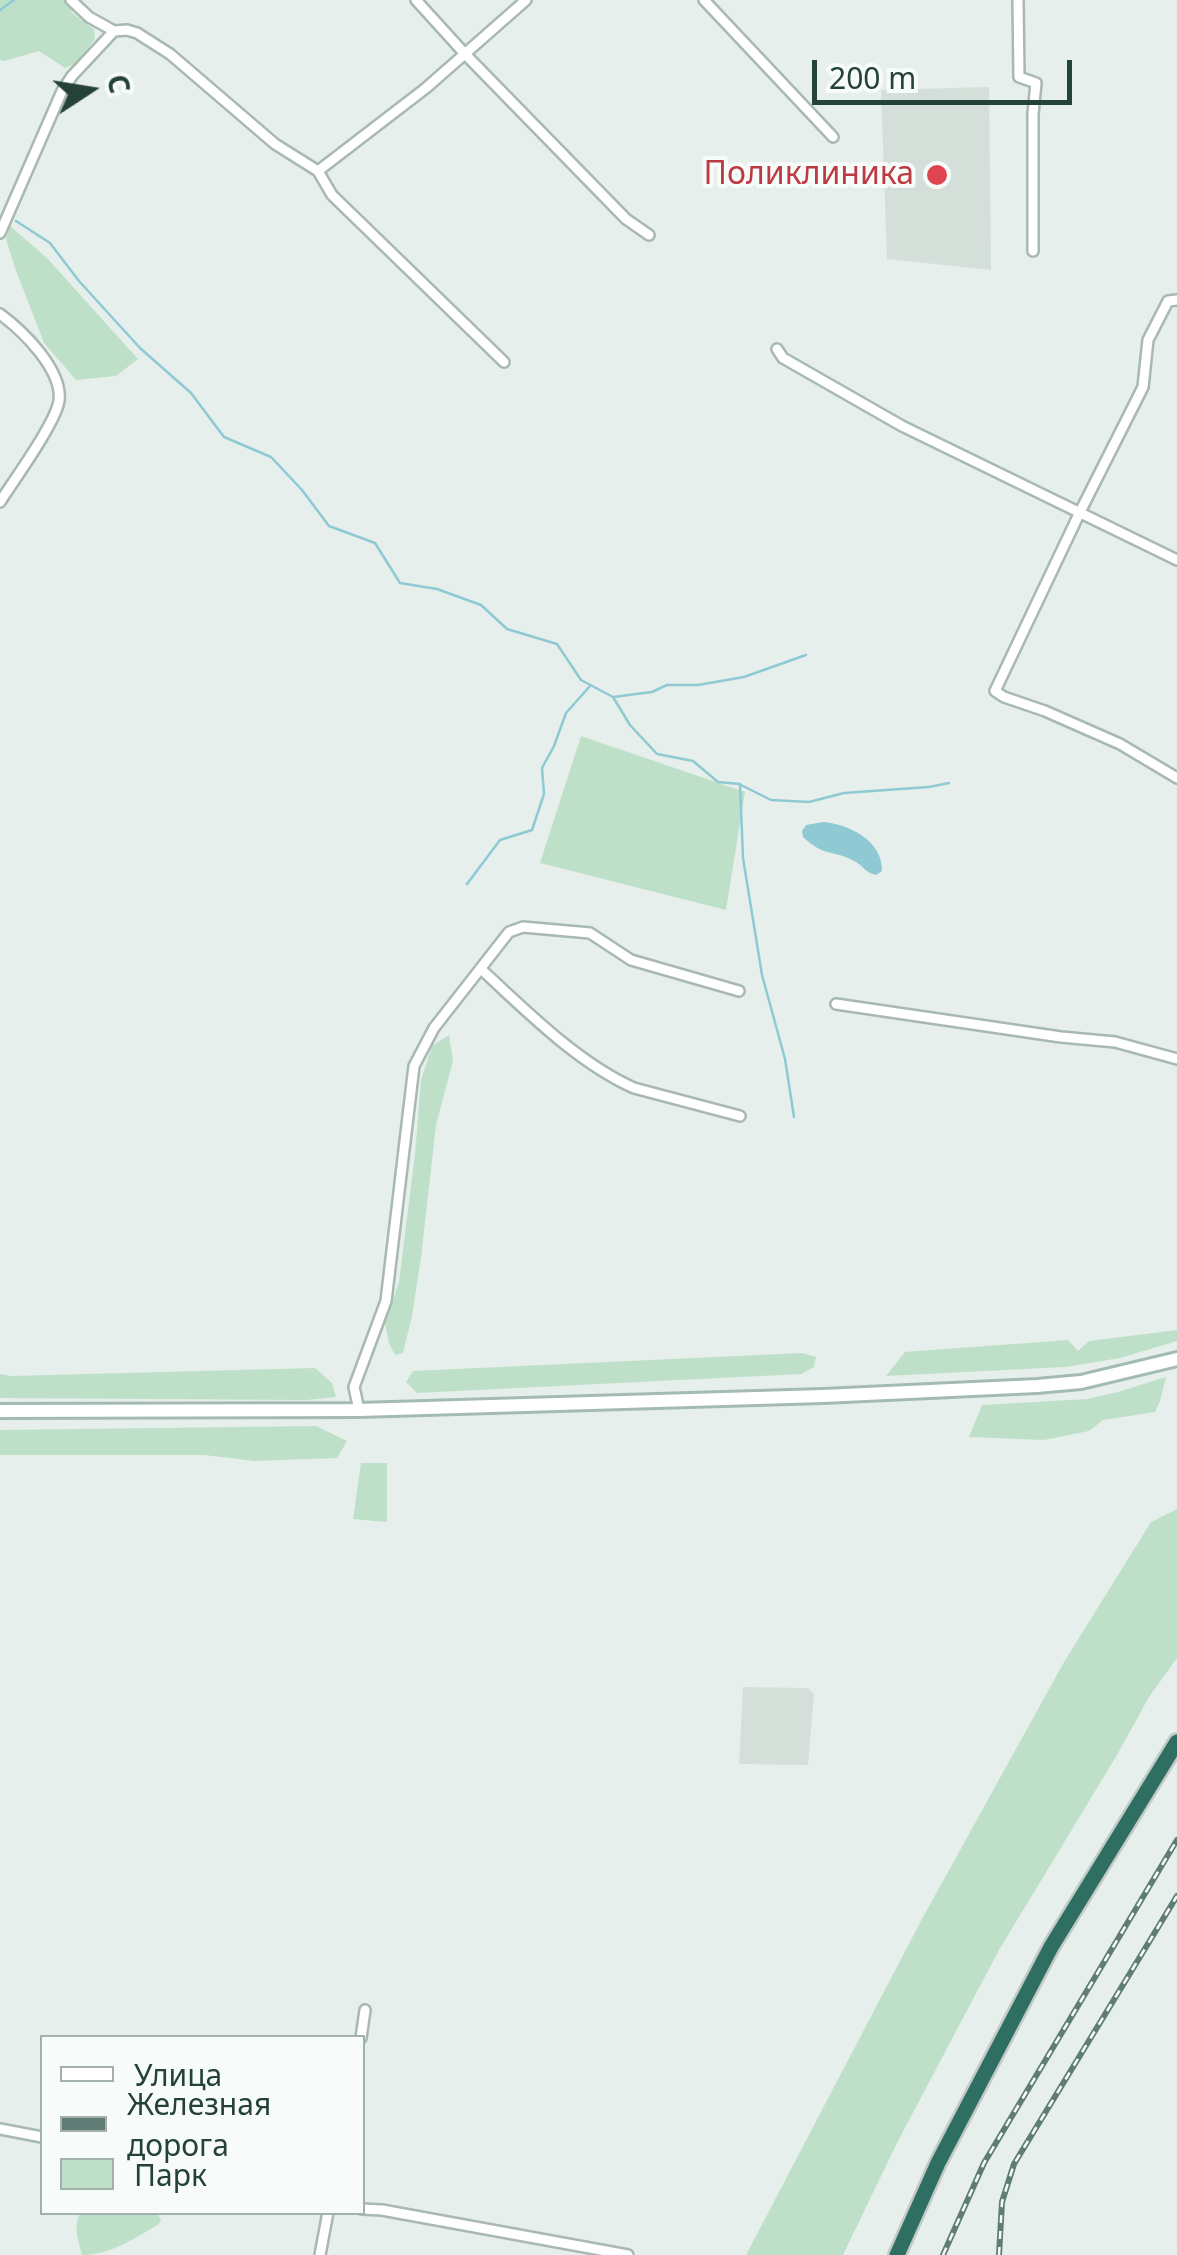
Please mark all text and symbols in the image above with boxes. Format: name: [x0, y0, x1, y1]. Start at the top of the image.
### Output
north arrow: [40, 40, 140, 140]
scale bar: [817, 40, 1077, 102]
text: 200 m: [829, 57, 916, 98]
text: С: [99, 71, 140, 97]
place label: Поликлиника: [704, 156, 914, 194]
marker: Поликлиника: [924, 162, 950, 188]
legend: [40, 2035, 365, 2215]
text: Улица: [134, 2054, 222, 2095]
text: Железная дорога: [127, 2083, 271, 2165]
text: Парк: [134, 2154, 207, 2195]

